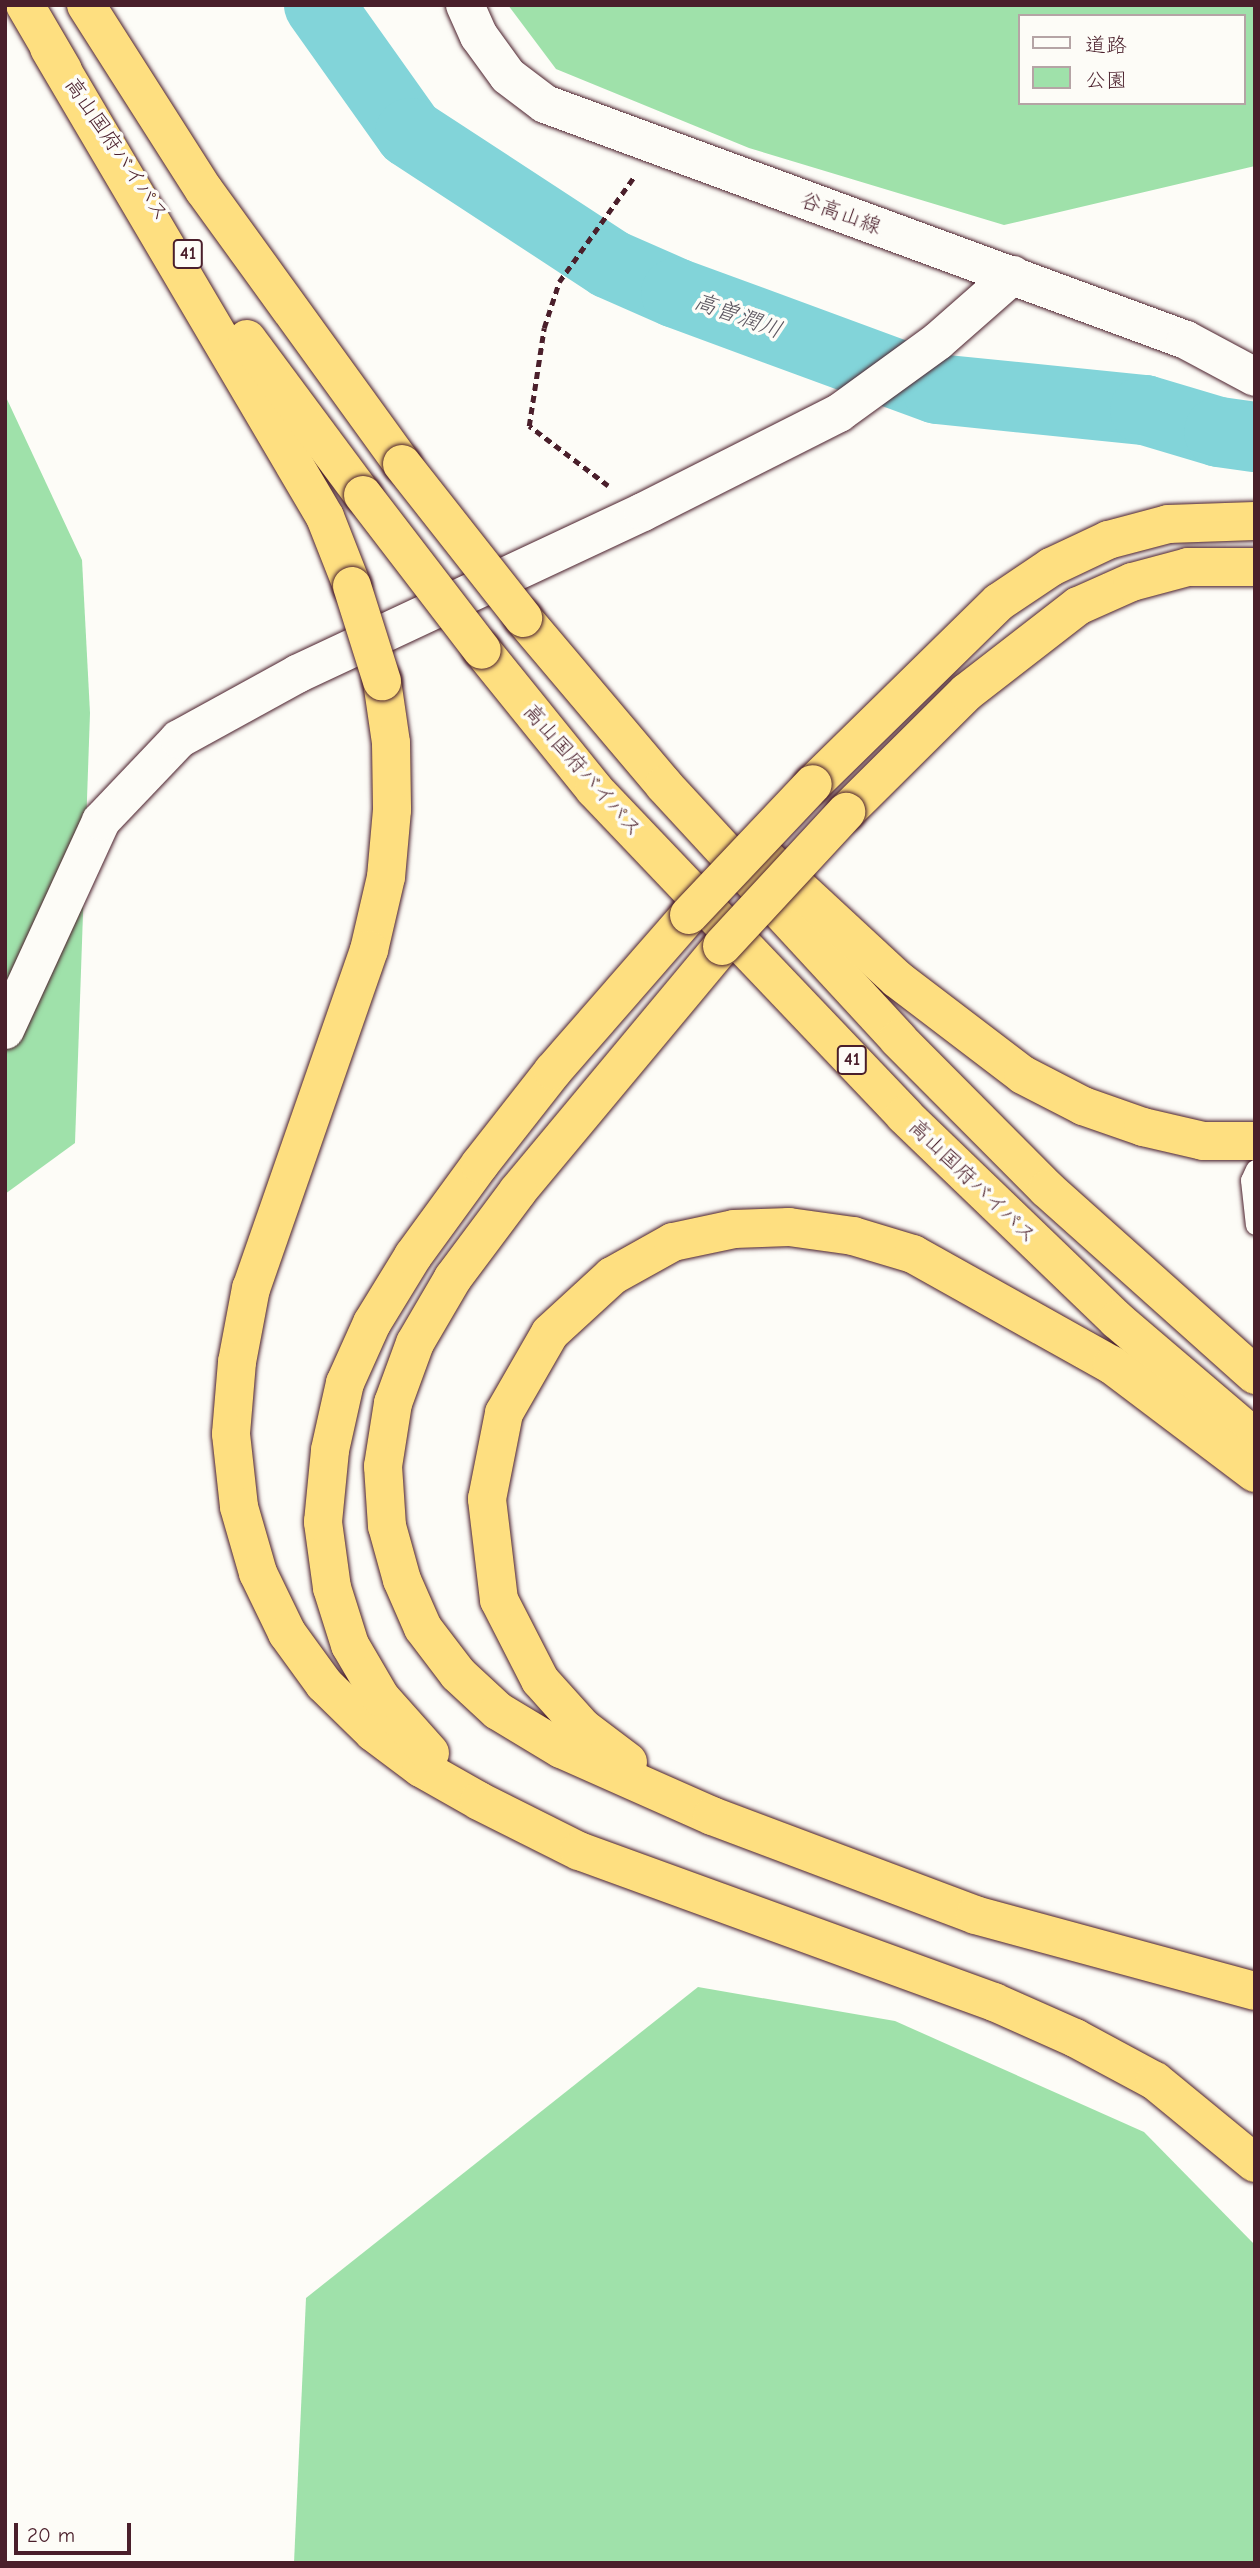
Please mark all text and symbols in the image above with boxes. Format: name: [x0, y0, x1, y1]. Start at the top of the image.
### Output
legend: [1018, 14, 1246, 105]
text: 道路: [1085, 33, 1127, 57]
text: 公園: [1085, 68, 1127, 92]
street label: 高山国府バイパス: [60, 72, 174, 226]
street label: 谷高山線: [797, 187, 885, 239]
road number: 41: [172, 238, 204, 270]
water label: 高曽潤川: [690, 287, 786, 345]
street label: 高山国府バイパス: [518, 698, 648, 842]
road number: 41: [836, 1044, 868, 1076]
street label: 高山国府バイパス: [904, 1114, 1042, 1248]
scale bar: [18, 2508, 135, 2552]
text: 20 m: [27, 2523, 75, 2547]

